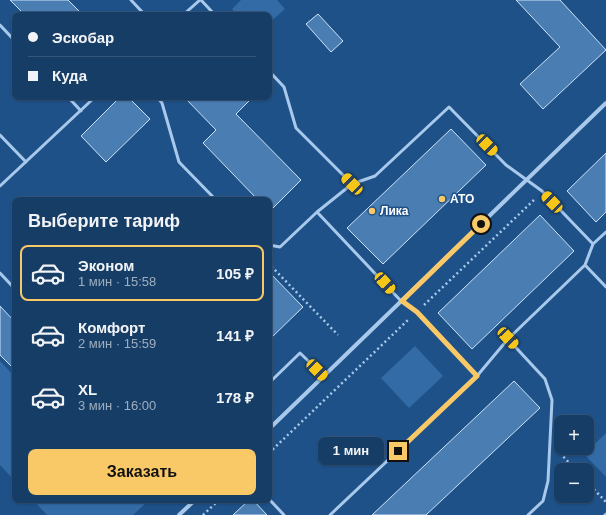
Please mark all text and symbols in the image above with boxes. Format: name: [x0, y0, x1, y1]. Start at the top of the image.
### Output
text: Эскобар: [52, 29, 114, 46]
text: Куда: [52, 67, 87, 84]
car: [474, 132, 500, 158]
car: [339, 171, 365, 197]
car: [539, 189, 565, 215]
place label: АТО: [450, 192, 474, 206]
marker: АТО: [437, 194, 447, 204]
place label: Лика: [380, 204, 409, 218]
marker: Лика: [367, 206, 377, 216]
text: Выберите тариф: [28, 211, 180, 231]
route start: [472, 215, 490, 233]
icon: car: [30, 255, 66, 291]
text: Эконом: [78, 257, 134, 274]
text: 105 ₽: [216, 265, 254, 282]
car: [373, 270, 397, 296]
text: 1 мин · 15:58: [78, 274, 156, 289]
icon: car: [30, 317, 66, 353]
text: Комфорт: [78, 319, 145, 336]
car: [495, 325, 521, 351]
text: 141 ₽: [216, 327, 254, 344]
text: 2 мин · 15:59: [78, 336, 156, 351]
car: [304, 357, 330, 383]
icon: car: [30, 379, 66, 415]
text: XL: [78, 381, 97, 398]
text: 178 ₽: [216, 389, 254, 406]
text: 3 мин · 16:00: [78, 398, 156, 413]
map controls: [554, 415, 594, 503]
button: +: [554, 415, 594, 455]
callout: 1 мин: [318, 437, 384, 465]
route end: [389, 442, 407, 460]
text: 1 мин: [333, 443, 369, 458]
button: Заказать: [28, 449, 256, 495]
button: −: [554, 463, 594, 503]

